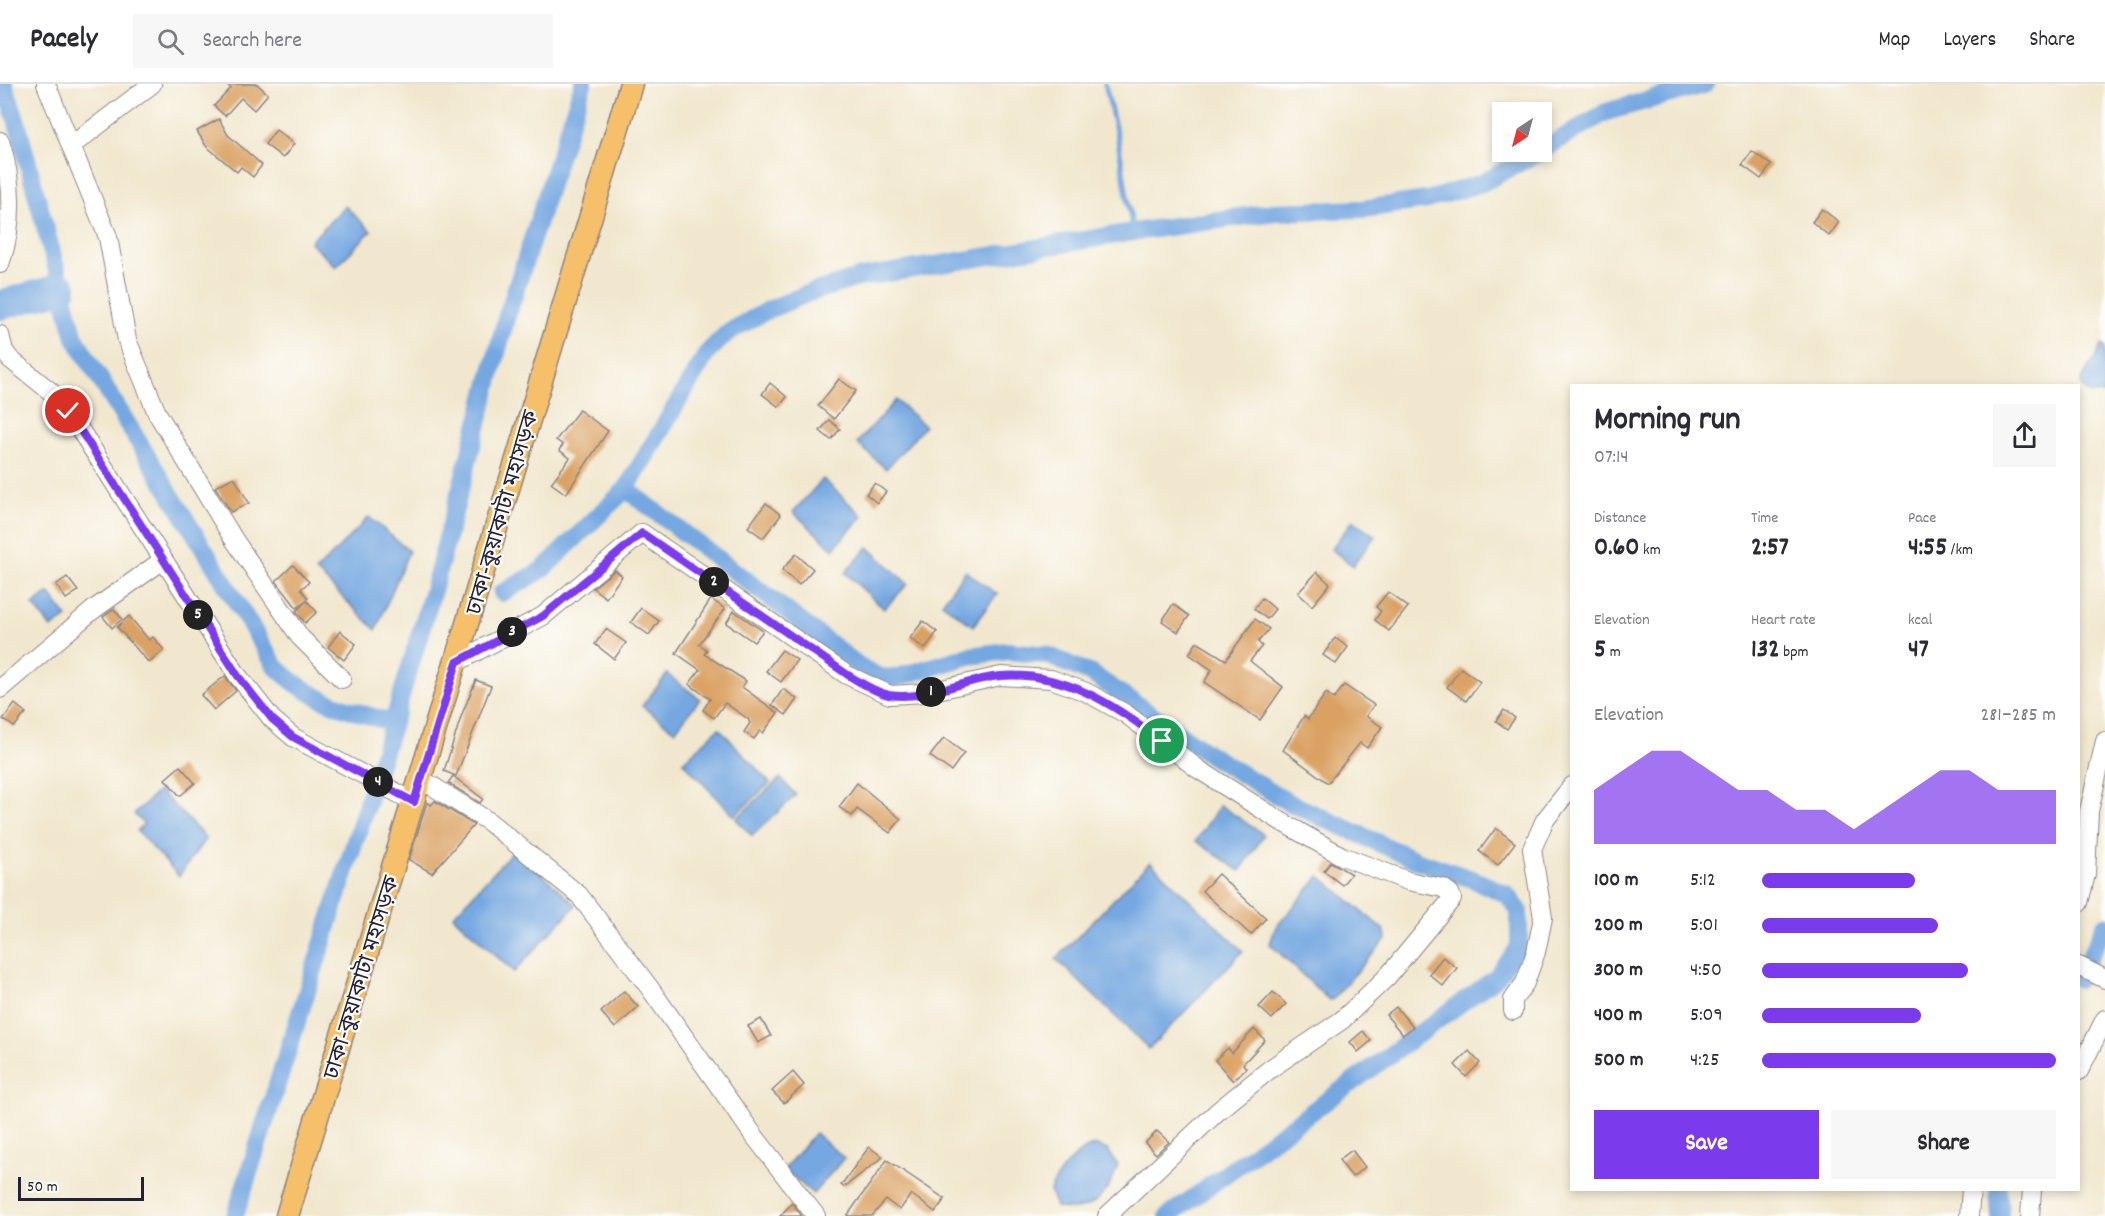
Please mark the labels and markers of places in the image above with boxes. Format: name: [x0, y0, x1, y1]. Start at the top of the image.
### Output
pin: [42, 385, 93, 436]
pin: 2: [699, 567, 729, 597]
pin: 5: [183, 600, 213, 630]
pin: 3: [497, 617, 527, 647]
pin: 1: [916, 677, 946, 707]
pin: [1136, 715, 1187, 766]
pin: 4: [363, 767, 393, 797]

